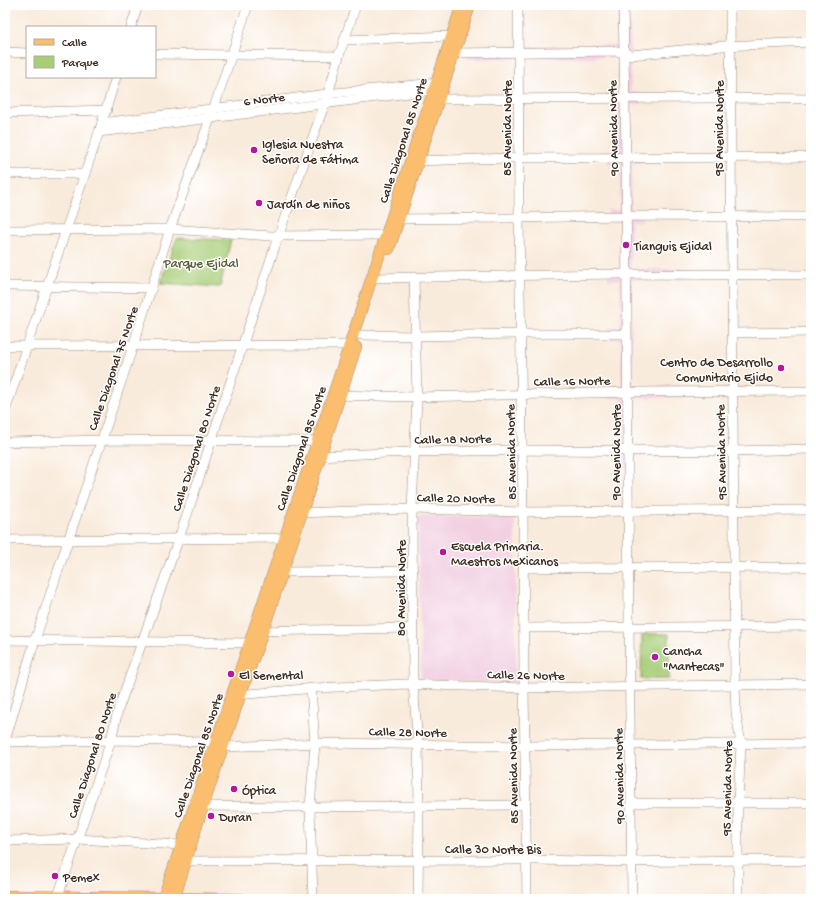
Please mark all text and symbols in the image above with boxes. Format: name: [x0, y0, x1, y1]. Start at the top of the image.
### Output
legend: [26, 26, 156, 78]
text: Calle: [62, 37, 87, 51]
text: Parque: [61, 57, 99, 71]
street label: Calle Diagonal 85 Norte: [377, 76, 432, 205]
street label: 85 Avenida Norte: [501, 80, 516, 176]
street label: 90 Avenida Norte: [606, 80, 623, 177]
street label: 95 Avenida Norte: [713, 80, 728, 177]
street label: 6 Norte: [243, 90, 286, 110]
place label: Iglesia Nuestra Señora de Fátima: [262, 138, 359, 168]
marker: Iglesia Nuestra Señora de Fátima: [249, 145, 259, 155]
marker: Jardín de niños: [254, 198, 264, 208]
place label: Jardín de niños: [267, 198, 351, 213]
marker: Tianguis Ejidal: [621, 240, 631, 250]
place label: Tianguis Ejidal: [633, 240, 712, 255]
park label: Parque Ejidal: [162, 257, 239, 272]
street label: Calle Diagonal 75 Norte: [86, 305, 143, 433]
place label: Centro de Desarrollo Comunitario Ejido: [660, 356, 773, 386]
marker: Centro de Desarrollo Comunitario Ejido: [776, 363, 786, 373]
street label: Calle 16 Norte: [534, 374, 611, 391]
street label: Calle Diagonal 80 Norte: [170, 384, 225, 513]
street label: Calle Diagonal 85 Norte: [274, 384, 331, 513]
street label: 85 Avenida Norte: [504, 404, 521, 500]
street label: 90 Avenida Norte: [610, 404, 625, 501]
street label: 95 Avenida Norte: [714, 404, 731, 501]
street label: Calle 18 Norte: [414, 432, 492, 449]
street label: Calle 20 Norte: [417, 491, 496, 508]
street label: 80 Avenida Norte: [395, 539, 410, 636]
place label: Escuela Primaria. Maestros Mexicanos: [451, 540, 559, 570]
marker: Escuela Primaria. Maestros Mexicanos: [438, 547, 448, 557]
place label: Cancha "Mantecas": [663, 645, 725, 675]
marker: Cancha "Mantecas": [650, 652, 660, 662]
street label: Calle 26 Norte: [487, 668, 565, 685]
marker: El Semental: [226, 669, 236, 679]
place label: El Semental: [239, 669, 303, 684]
street label: Calle Diagonal 80 Norte: [66, 691, 121, 820]
street label: Calle Diagonal 85 Norte: [171, 691, 228, 820]
street label: Calle 28 Norte: [369, 725, 447, 742]
street label: 85 Avenida Norte: [506, 728, 523, 824]
street label: 90 Avenida Norte: [612, 728, 629, 825]
street label: 95 Avenida Norte: [720, 740, 737, 837]
marker: Óptica: [229, 784, 239, 794]
place label: Óptica: [242, 784, 277, 799]
marker: Duran: [206, 811, 216, 821]
place label: Duran: [218, 811, 252, 826]
street label: Calle 30 Norte Bis: [445, 843, 542, 858]
marker: Pemex: [50, 871, 60, 881]
place label: Pemex: [62, 871, 100, 886]

